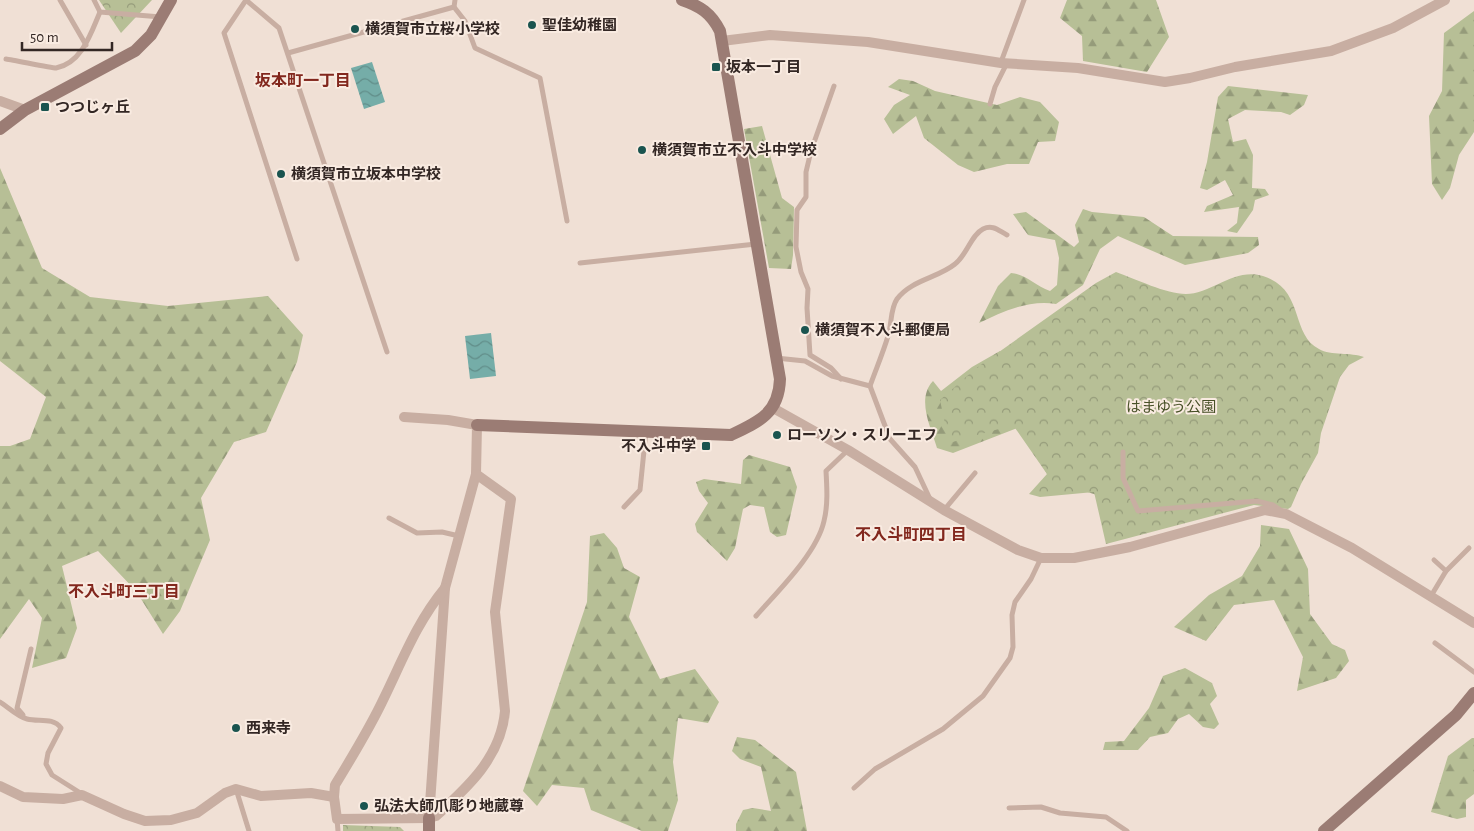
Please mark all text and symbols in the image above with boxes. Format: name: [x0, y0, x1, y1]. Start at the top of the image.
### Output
place label: 聖佳幼稚園: [542, 17, 617, 33]
marker: 聖佳幼稚園: [526, 19, 538, 31]
scale bar: [22, 20, 112, 52]
place label: 横須賀市立桜小学校: [365, 20, 500, 37]
marker: 横須賀市立桜小学校: [349, 23, 361, 35]
text: 50 m: [30, 30, 59, 45]
place label: 坂本一丁目: [726, 59, 801, 75]
marker: 坂本一丁目: [710, 61, 722, 73]
district label: 坂本町一丁目: [255, 72, 351, 89]
place label: つつじヶ丘: [55, 99, 130, 115]
marker: つつじヶ丘: [39, 101, 51, 113]
place label: 横須賀市立不入斗中学校: [652, 141, 817, 158]
marker: 横須賀市立不入斗中学校: [636, 144, 648, 156]
place label: 横須賀市立坂本中学校: [291, 165, 441, 182]
marker: 横須賀市立坂本中学校: [275, 168, 287, 180]
place label: 横須賀不入斗郵便局: [815, 321, 950, 338]
marker: 横須賀不入斗郵便局: [799, 324, 811, 336]
park label: はまゆう公園: [1126, 399, 1216, 415]
place label: ローソン・スリーエフ: [787, 428, 937, 443]
marker: ローソン・スリーエフ: [771, 429, 783, 441]
place label: 不入斗中学: [621, 438, 696, 454]
marker: 不入斗中学: [700, 440, 712, 452]
district label: 不入斗町四丁目: [855, 526, 967, 543]
district label: 不入斗町三丁目: [68, 583, 180, 600]
place label: 西来寺: [246, 720, 291, 736]
marker: 西来寺: [230, 722, 242, 734]
place label: 弘法大師爪彫り地蔵尊: [374, 798, 524, 814]
marker: 弘法大師爪彫り地蔵尊: [358, 800, 370, 812]

